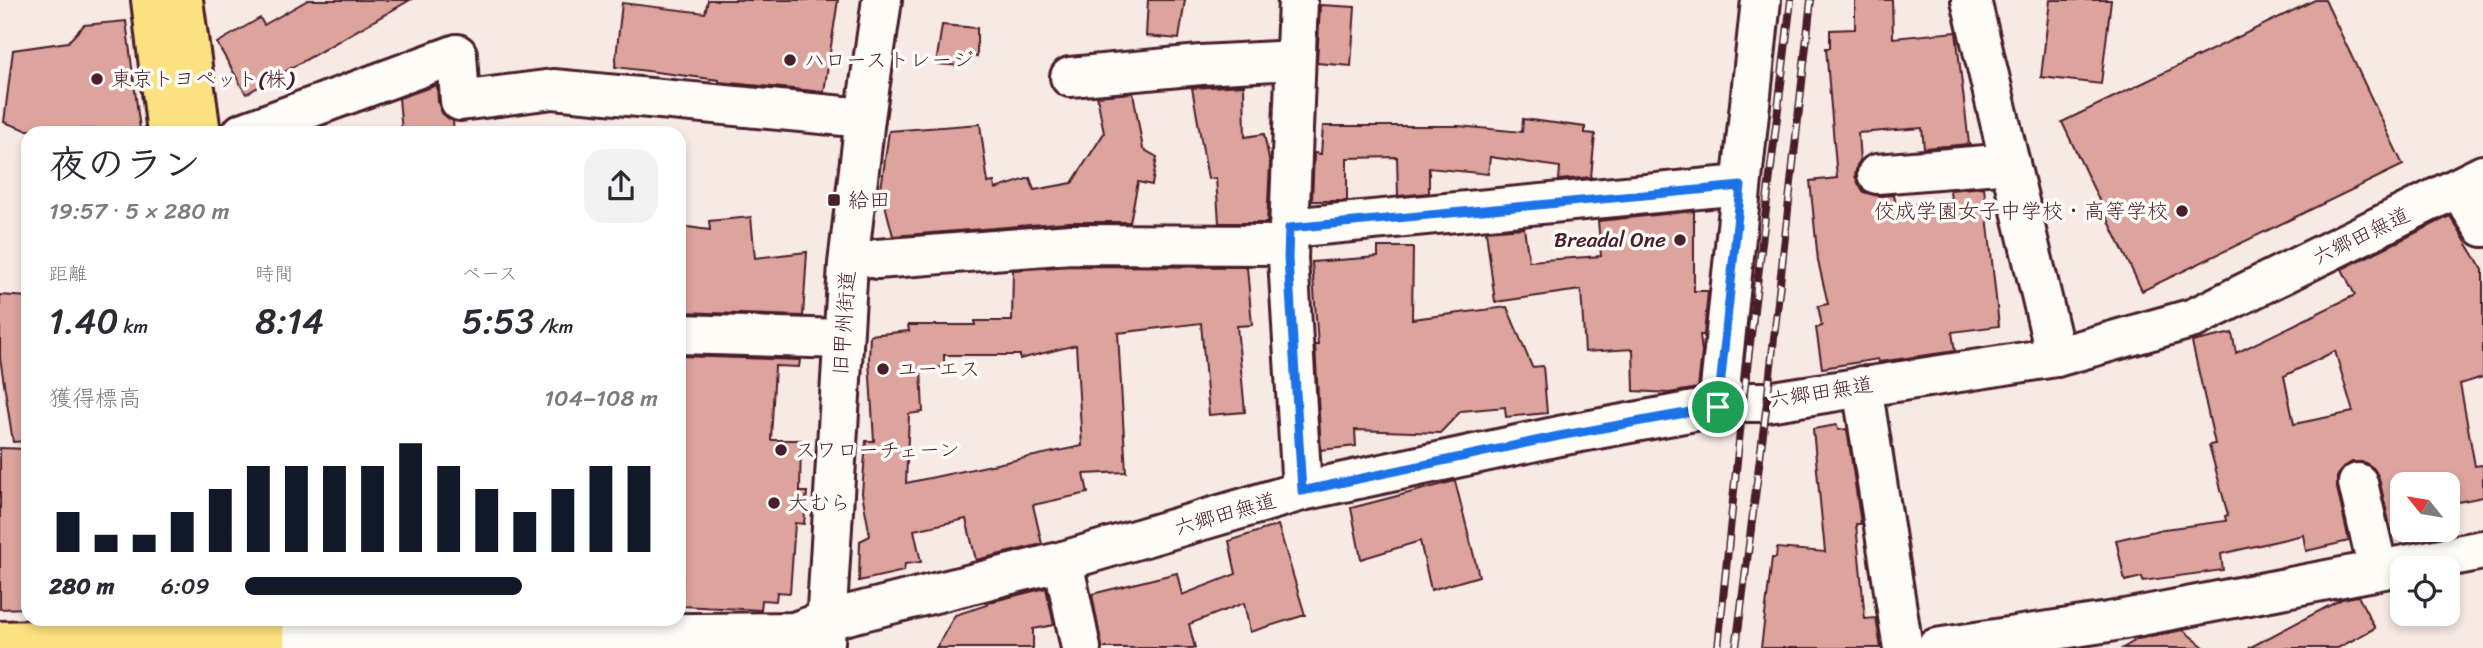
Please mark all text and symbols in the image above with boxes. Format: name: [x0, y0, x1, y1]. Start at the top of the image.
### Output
place label: ハローストレージ: [804, 41, 974, 79]
marker: ハローストレージ: [782, 52, 798, 68]
place label: 東京トヨペット(株): [111, 60, 295, 98]
marker: 東京トヨペット(株): [89, 71, 105, 87]
text: 夜のラン: [49, 131, 201, 198]
button: share: [584, 149, 658, 223]
place label: 給田: [848, 181, 890, 219]
text: 19:57 · 5 × 280 m: [49, 191, 229, 232]
marker: 給田: [826, 192, 842, 208]
place label: 佼成学園女子中学校・高等学校: [1874, 192, 2168, 230]
street label: 六郷田無道: [2305, 196, 2417, 276]
marker: 佼成学園女子中学校・高等学校: [2174, 203, 2190, 219]
place label: Breadal One: [1554, 221, 1666, 259]
marker: Breadal One: [1672, 232, 1688, 248]
text: 距離: [49, 257, 87, 290]
text: 時間: [255, 257, 293, 290]
text: ペース: [462, 257, 518, 290]
street label: 旧甲州街道: [821, 269, 867, 377]
text: 1.40: [49, 290, 119, 352]
text: 8:14: [255, 290, 324, 352]
text: 5:53: [462, 290, 534, 352]
text: km: [119, 310, 148, 343]
text: /km: [534, 310, 573, 343]
place label: ユーエス: [897, 350, 980, 388]
marker: ユーエス: [875, 361, 891, 377]
street label: 六郷田無道: [1766, 365, 1876, 419]
pin: [1688, 377, 1748, 437]
text: 獲得標高: [49, 378, 141, 419]
text: 104–108 m: [544, 378, 658, 419]
icon: arrive: [1699, 388, 1737, 426]
place label: スワローチェーン: [795, 431, 960, 469]
marker: スワローチェーン: [773, 442, 789, 458]
north arrow: [2390, 472, 2460, 542]
map controls: [2390, 472, 2460, 626]
street label: 六郷田無道: [1169, 481, 1281, 547]
place label: 大むら: [788, 484, 851, 522]
marker: 大むら: [766, 495, 782, 511]
button: locate: [2390, 556, 2460, 626]
text: 280 m: [49, 566, 114, 607]
text: 6:09: [161, 566, 210, 607]

